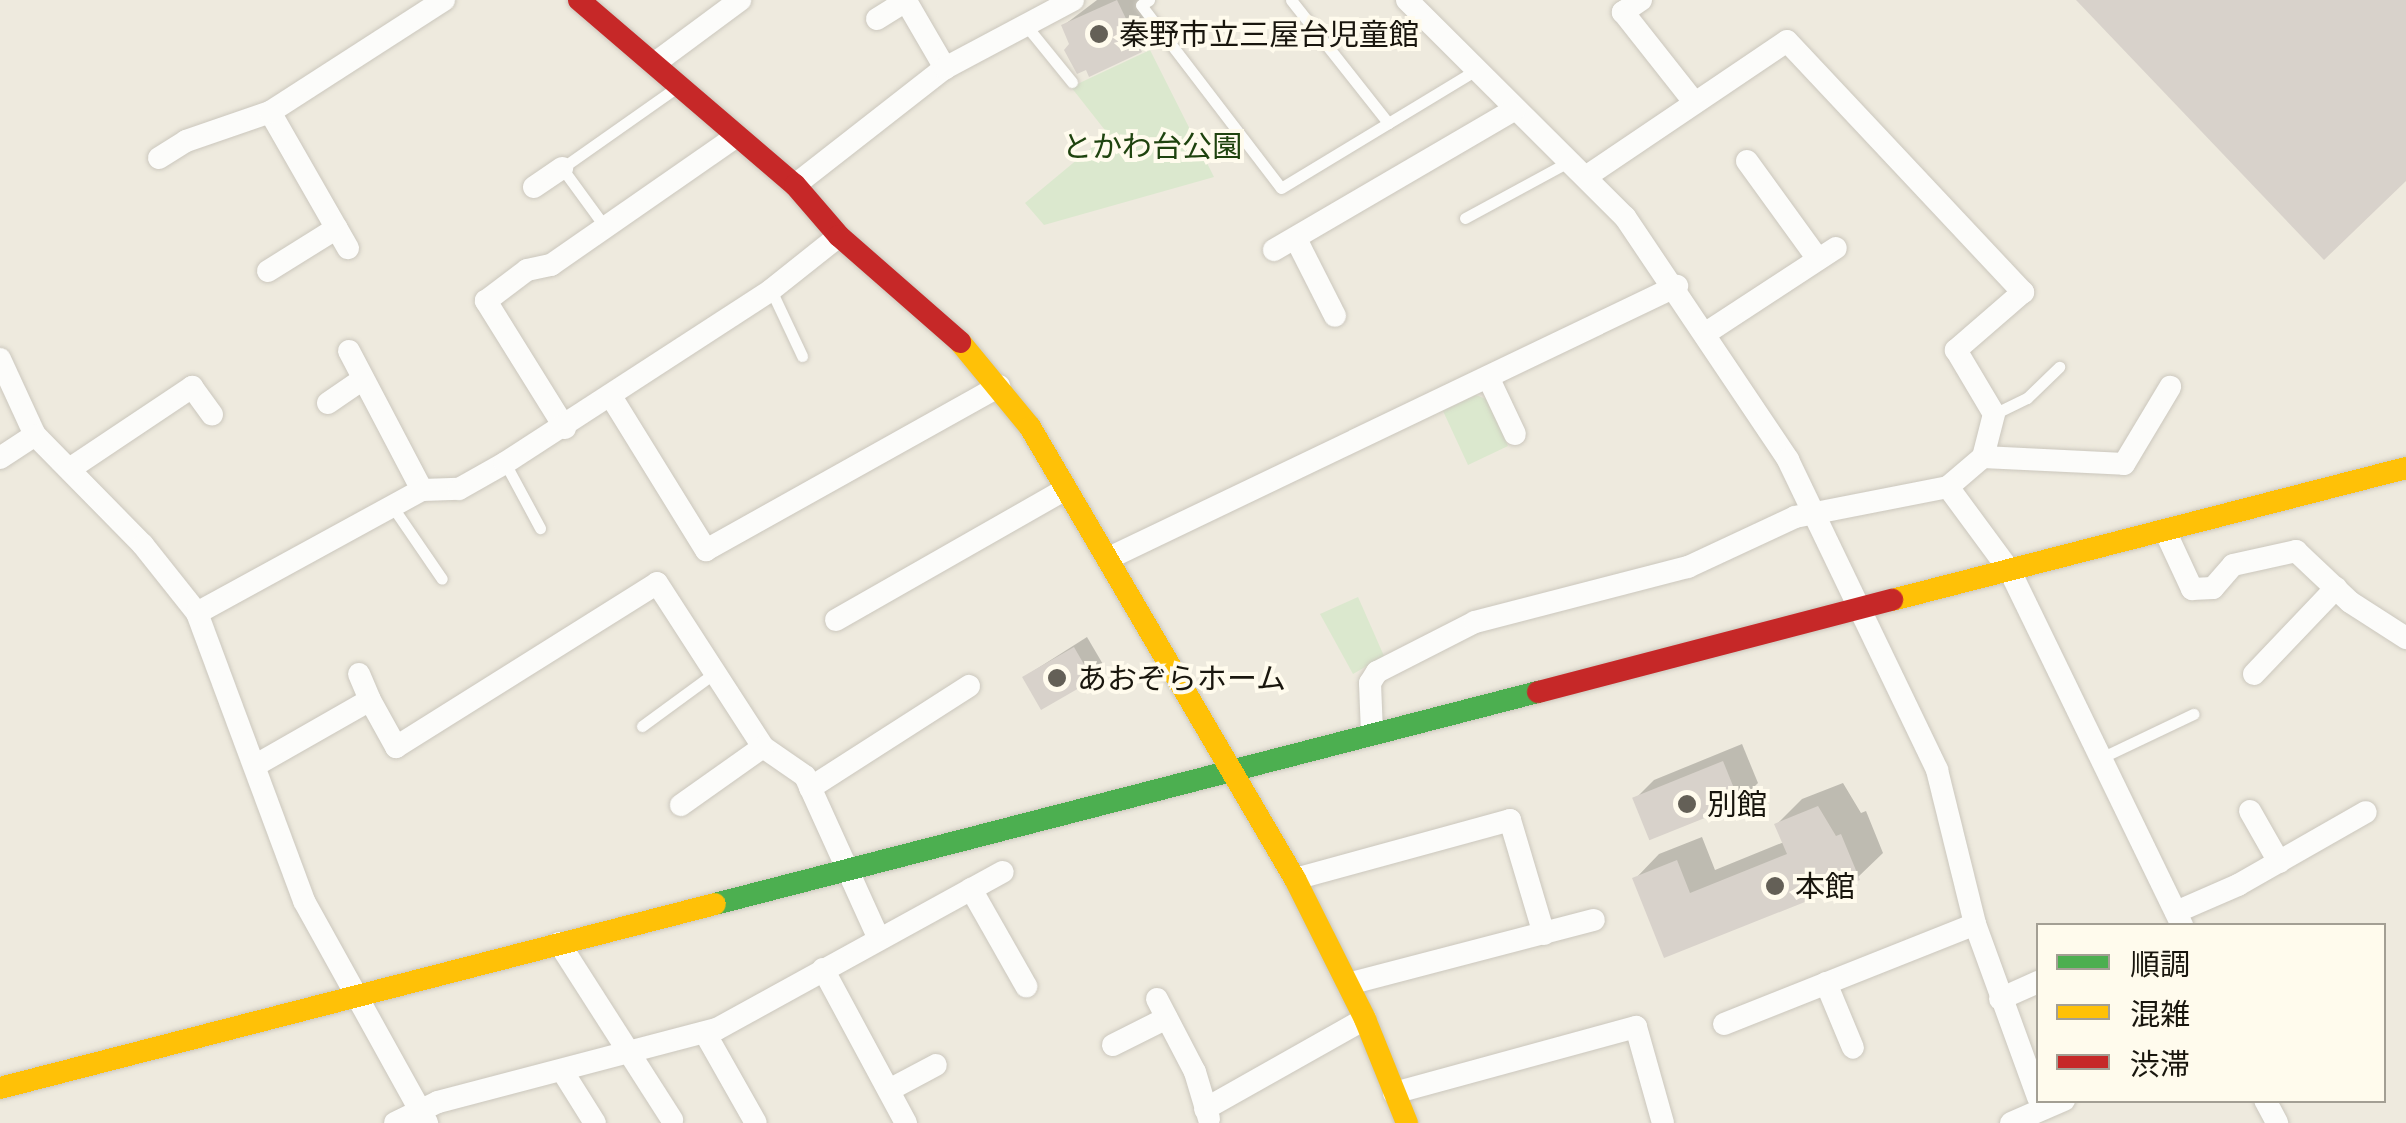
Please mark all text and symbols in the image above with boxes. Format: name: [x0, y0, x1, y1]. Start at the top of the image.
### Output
place label: 秦野市立三屋台児童館: [1119, 16, 1419, 52]
marker: 秦野市立三屋台児童館: [1088, 23, 1110, 45]
park label: とかわ台公園: [1062, 128, 1242, 164]
place label: あおぞらホーム: [1077, 660, 1287, 696]
marker: あおぞらホーム: [1046, 667, 1068, 689]
place label: 別館: [1707, 786, 1767, 822]
marker: 別館: [1676, 793, 1698, 815]
place label: 本館: [1795, 868, 1855, 904]
marker: 本館: [1764, 875, 1786, 897]
legend: [2036, 923, 2386, 1103]
text: 順調: [2130, 944, 2190, 984]
text: 混雑: [2130, 994, 2190, 1034]
text: 渋滞: [2130, 1044, 2190, 1084]

